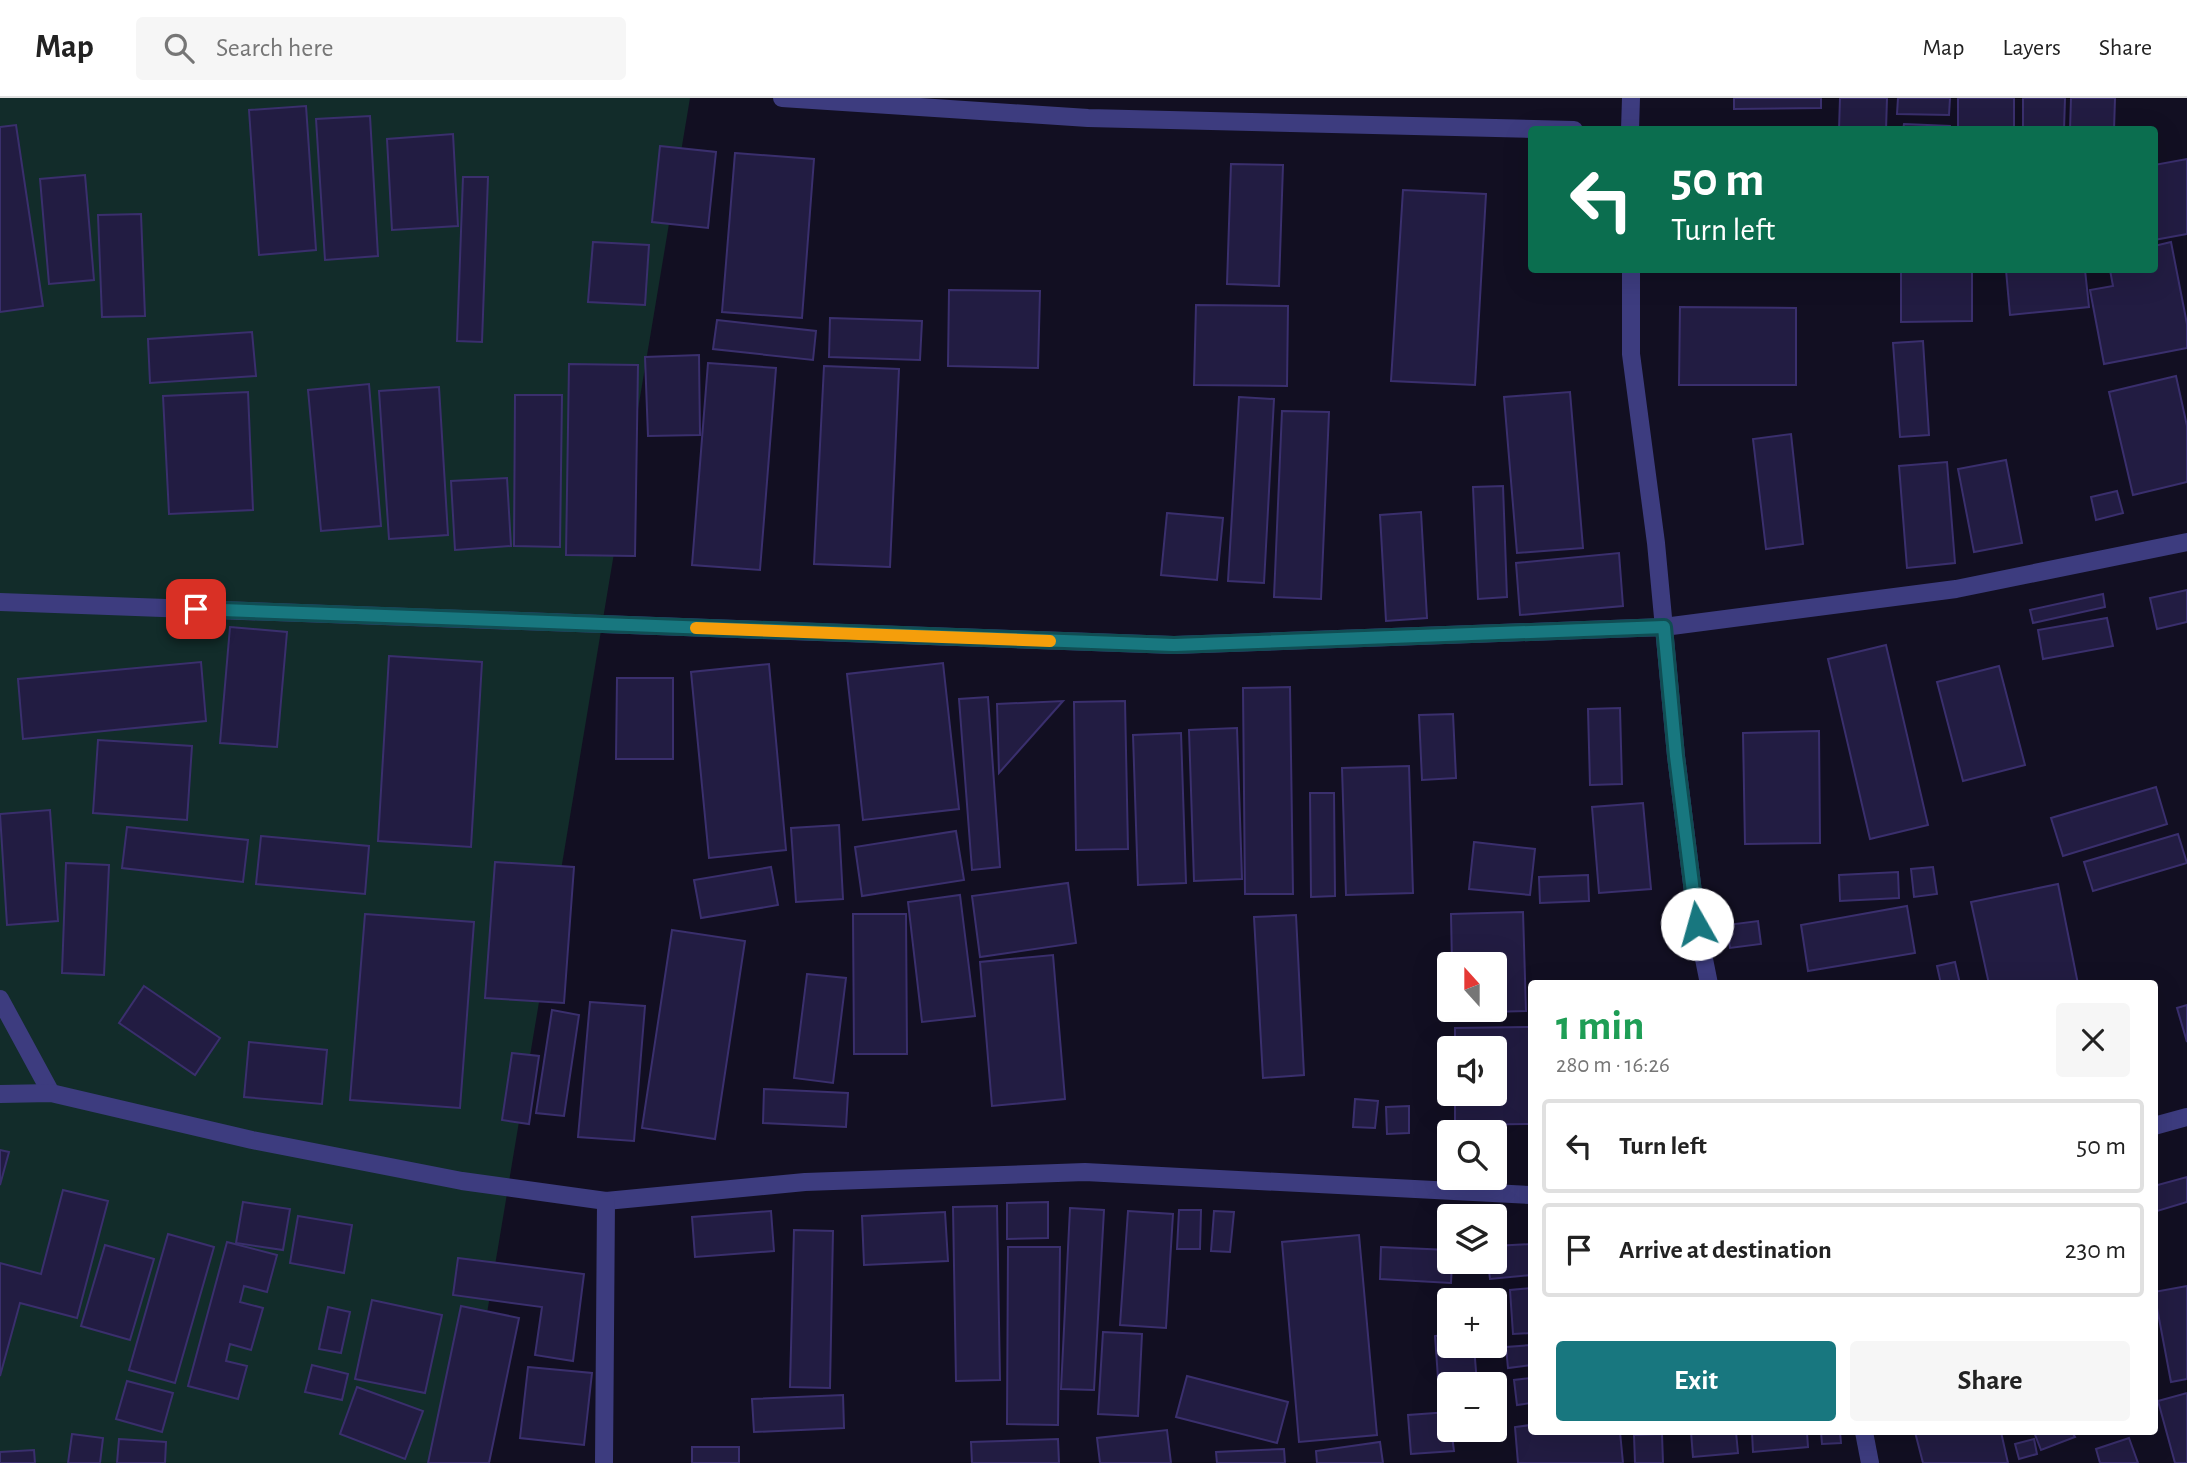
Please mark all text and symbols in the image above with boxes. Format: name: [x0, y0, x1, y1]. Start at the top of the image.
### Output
search box: [136, 17, 626, 80]
icon: search: [160, 29, 198, 67]
text: Map: [35, 31, 94, 64]
text: Search here: [216, 35, 334, 61]
text: Map: [1922, 36, 1964, 60]
text: Layers: [2002, 36, 2061, 60]
text: Share: [2099, 36, 2152, 60]
icon: left: [1556, 154, 1647, 245]
text: 50 m: [1671, 156, 1765, 205]
text: Turn left: [1671, 214, 1775, 246]
pin: [166, 579, 226, 639]
icon: arrive: [177, 590, 215, 628]
position arrow: [1660, 887, 1734, 961]
north arrow: [1437, 952, 1507, 1022]
map controls: [1437, 952, 1507, 1442]
button: close: [2056, 1003, 2130, 1077]
text: 1 min: [1556, 1005, 1645, 1047]
button: sound: [1437, 1036, 1507, 1106]
text: 280 m · 16:26: [1556, 1054, 1670, 1077]
button: search: [1437, 1120, 1507, 1190]
icon: left: [1560, 1127, 1598, 1165]
text: Turn left: [1619, 1133, 1707, 1159]
text: 50 m: [2076, 1133, 2126, 1159]
button: layers: [1437, 1204, 1507, 1274]
icon: arrive: [1560, 1231, 1598, 1269]
text: Arrive at destination: [1619, 1237, 1832, 1263]
text: 230 m: [2065, 1237, 2126, 1263]
button: +: [1437, 1288, 1507, 1358]
button: Exit: [1556, 1341, 1836, 1421]
button: Share: [1850, 1341, 2130, 1421]
button: −: [1437, 1372, 1507, 1442]

